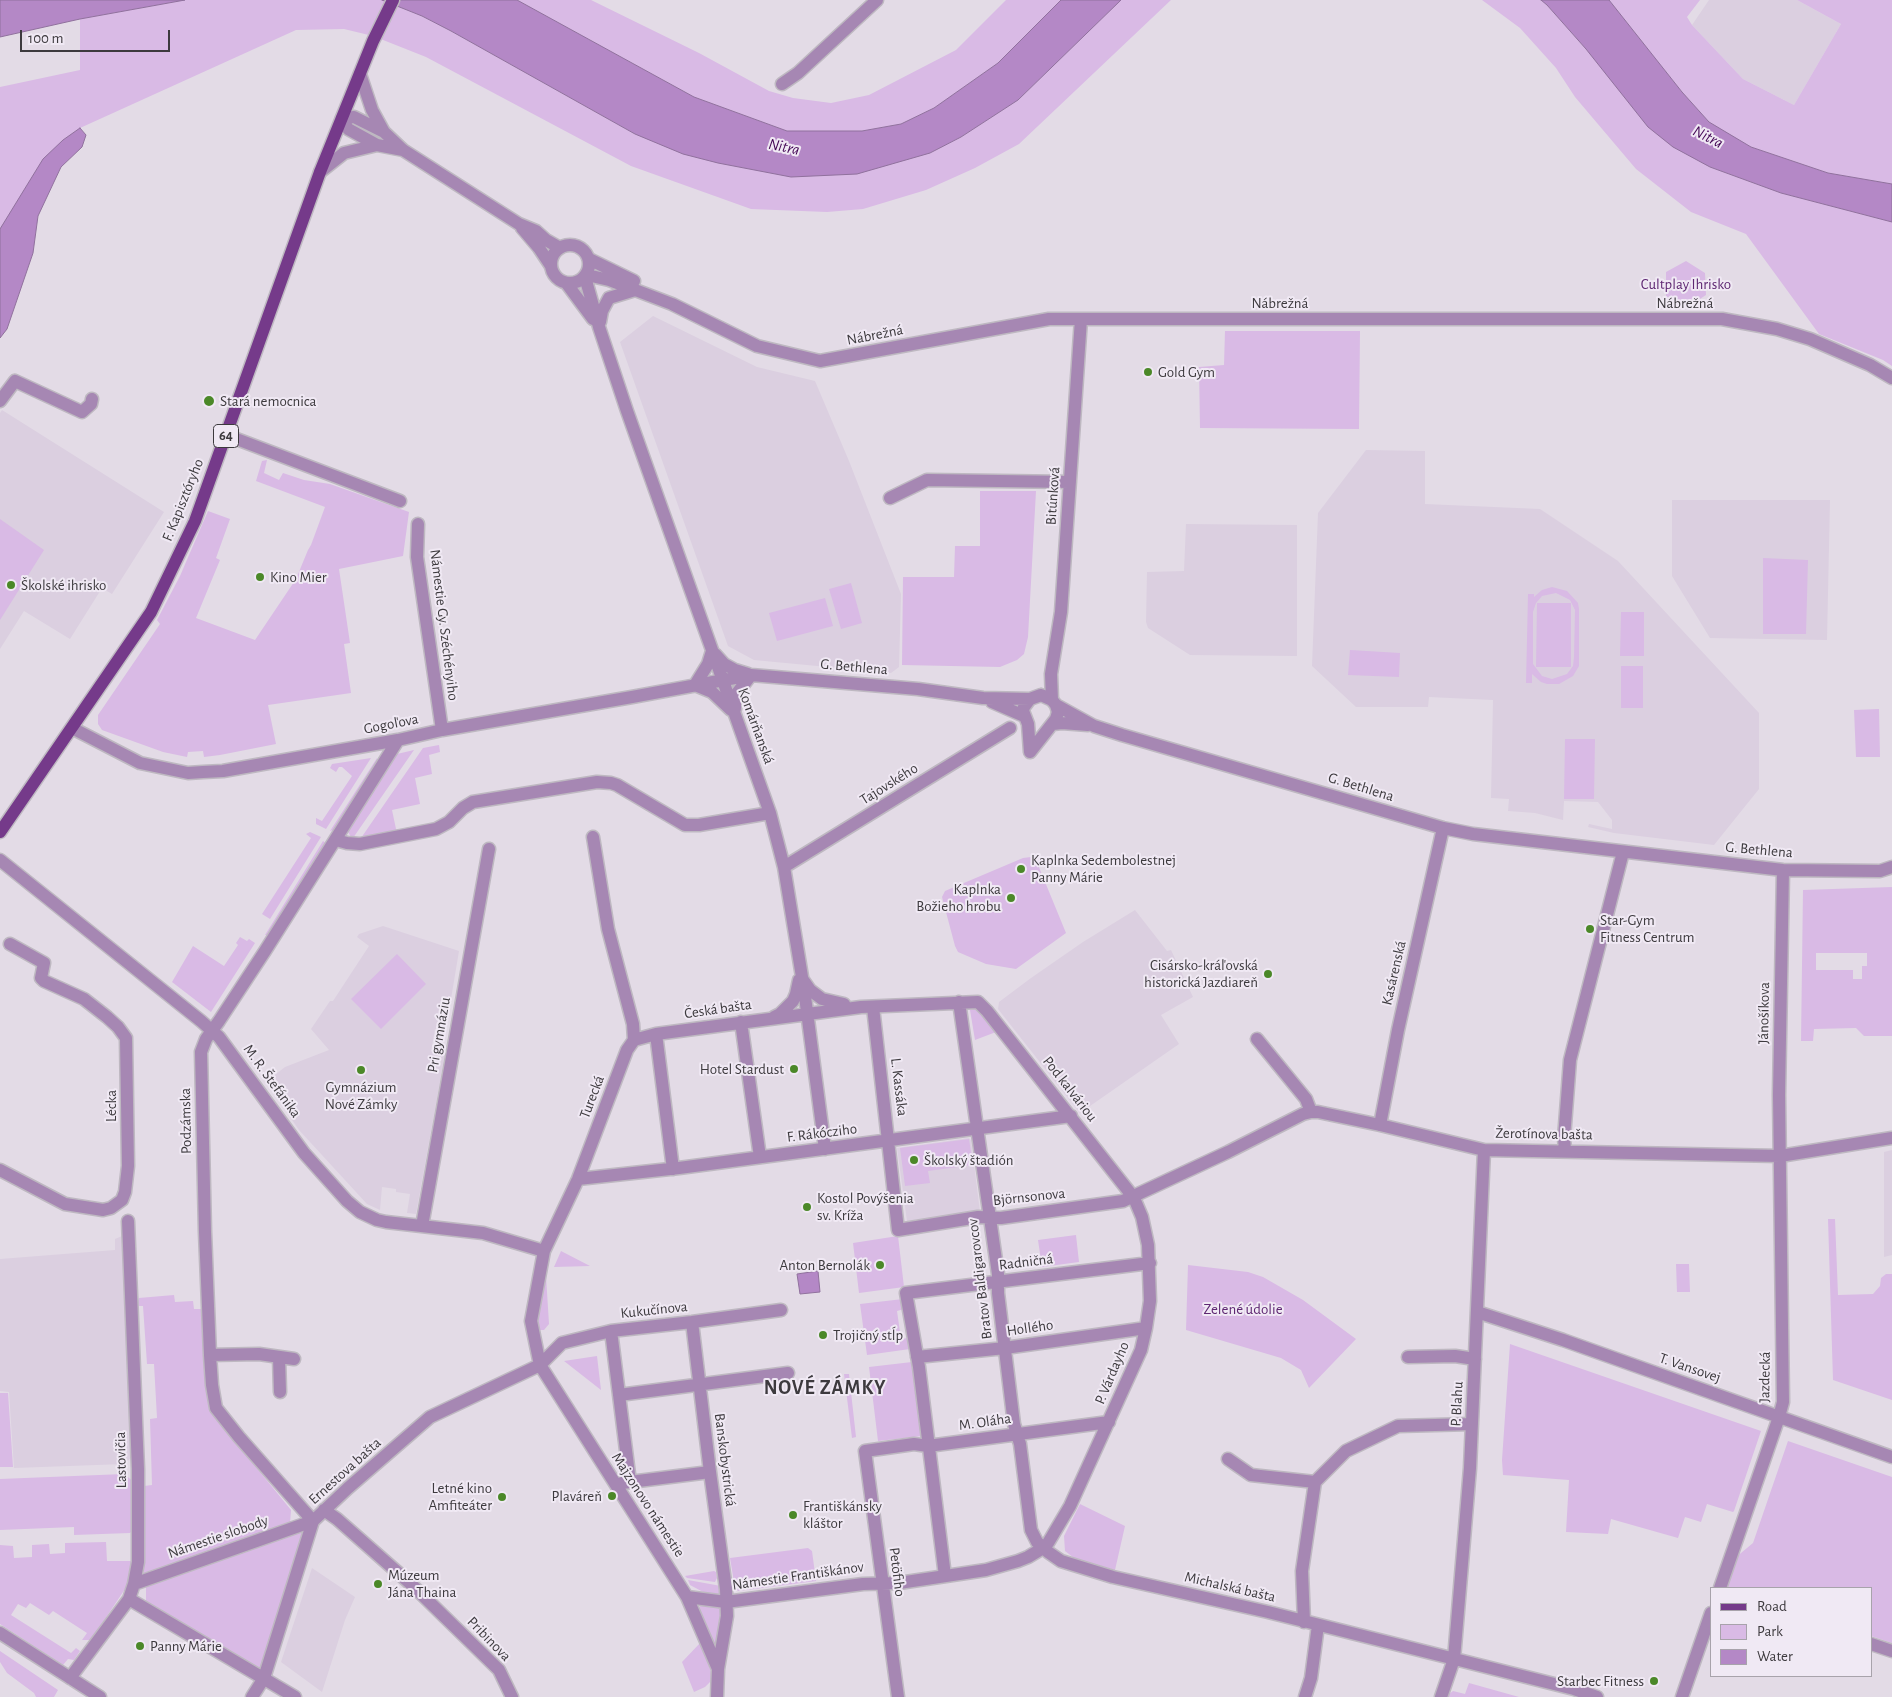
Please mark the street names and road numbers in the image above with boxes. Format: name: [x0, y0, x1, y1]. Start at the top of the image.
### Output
street label: Nábrežná: [1251, 294, 1309, 312]
street label: Nábrežná: [1656, 294, 1714, 312]
street label: Nábrežná: [845, 321, 905, 349]
road number: 64: [214, 424, 238, 448]
street label: F. Kapisztóryho: [158, 456, 208, 544]
street label: Bitúnková: [1042, 466, 1064, 526]
street label: Námestie Gy. Széchényiho: [426, 548, 462, 702]
street label: G. Bethlena: [820, 655, 888, 679]
street label: Komárňanská: [734, 685, 778, 767]
street label: Gogoľova: [362, 710, 420, 738]
street label: Tajovského: [857, 759, 921, 809]
street label: G. Bethlena: [1326, 769, 1396, 805]
street label: G. Bethlena: [1725, 838, 1793, 862]
street label: Kasárenská: [1378, 939, 1410, 1007]
street label: Jánošíkova: [1754, 982, 1774, 1044]
street label: Česká bašta: [683, 995, 753, 1023]
street label: Pri gymnáziu: [424, 996, 454, 1074]
street label: M. R. Štefánika: [239, 1041, 305, 1121]
street label: Pod kalváriou: [1039, 1053, 1101, 1125]
street label: L. Kassáka: [886, 1057, 912, 1117]
street label: Turecká: [576, 1073, 608, 1121]
street label: Podzámska: [176, 1088, 196, 1154]
street label: Lécka: [102, 1090, 120, 1122]
street label: F. Rákócziho: [786, 1120, 858, 1146]
street label: Žerotínova bašta: [1495, 1124, 1593, 1144]
street label: Björnsonova: [992, 1184, 1066, 1210]
street label: Bratov Baldigarovcov: [964, 1218, 996, 1340]
street label: Radničná: [998, 1250, 1054, 1274]
street label: Kukučínova: [620, 1298, 688, 1322]
street label: Hollého: [1006, 1316, 1054, 1340]
street label: P. Várdayho: [1091, 1339, 1133, 1407]
street label: T. Vansovej: [1657, 1349, 1723, 1387]
street label: Jazdecká: [1756, 1351, 1774, 1403]
street label: P. Blahu: [1447, 1381, 1467, 1427]
street label: M. Oláha: [958, 1409, 1012, 1435]
street label: Banskobystrická: [710, 1412, 740, 1508]
street label: Lastovičia: [112, 1431, 130, 1489]
street label: Ernestova bašta: [305, 1434, 385, 1508]
street label: Majzonovo námestie: [608, 1449, 688, 1561]
street label: Námestie slobody: [166, 1511, 270, 1563]
street label: Petöfiho: [885, 1546, 909, 1598]
street label: Námestie Františkánov: [731, 1558, 865, 1594]
street label: Michalská bašta: [1183, 1568, 1277, 1606]
street label: Pribinova: [463, 1613, 515, 1665]

